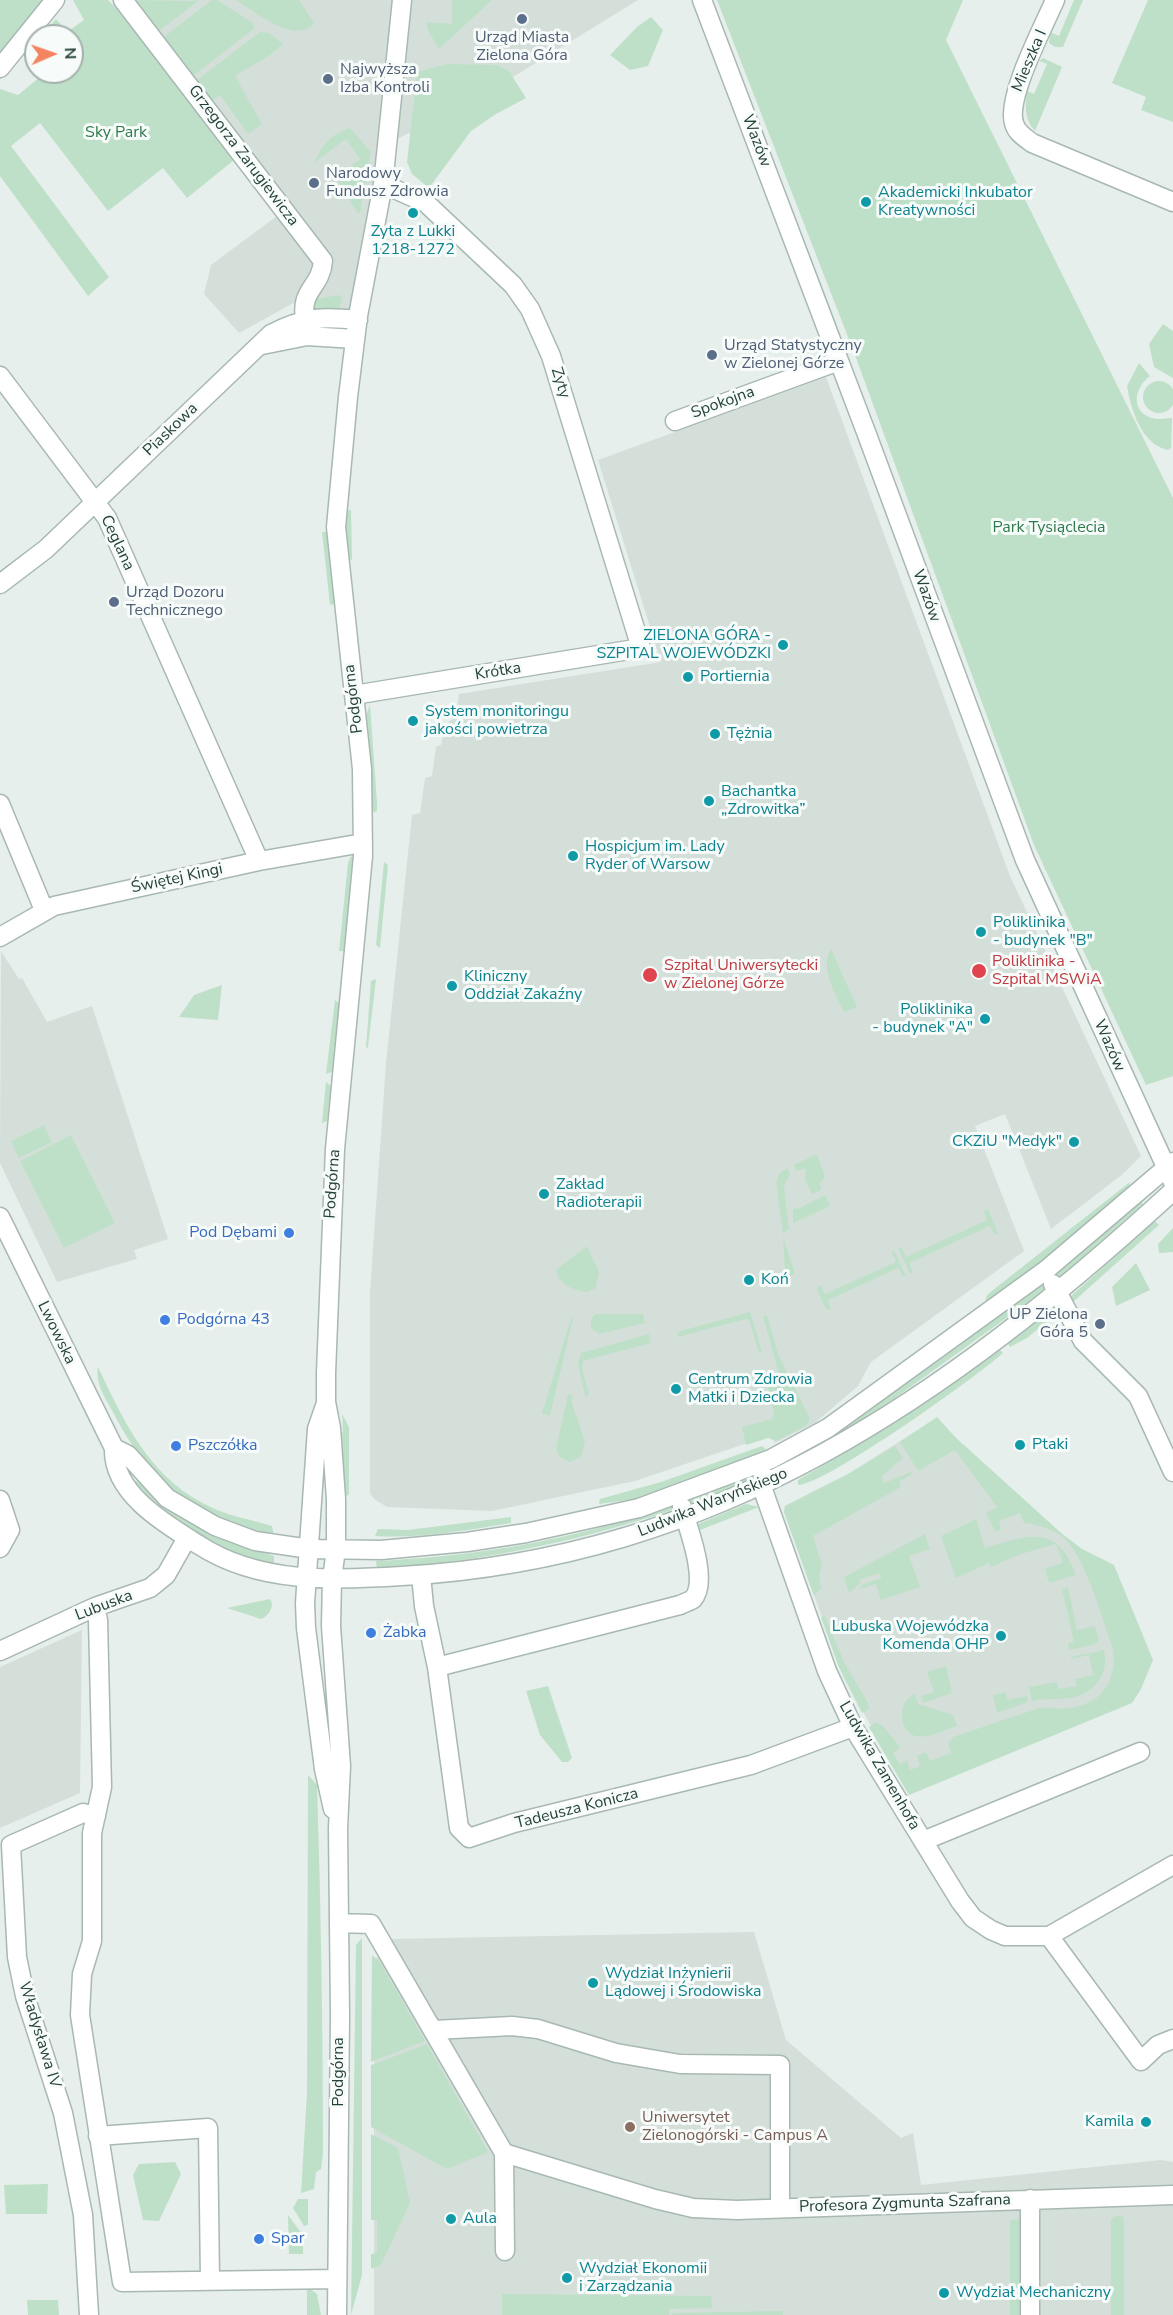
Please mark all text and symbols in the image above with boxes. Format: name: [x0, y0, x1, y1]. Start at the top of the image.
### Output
marker: Urząd Miasta Zielona Góra: [515, 12, 529, 26]
north arrow: [24, 24, 84, 84]
street label: Mieszka I: [1008, 27, 1052, 95]
place label: Urząd Miasta Zielona Góra: [475, 28, 569, 66]
text: N: [59, 47, 81, 60]
place label: Najwyższa Izba Kontroli: [340, 60, 430, 98]
marker: Najwyższa Izba Kontroli: [321, 72, 335, 86]
street label: Grzegorza Zarugiewicza: [184, 82, 302, 230]
street label: Wazów: [737, 112, 775, 170]
park label: Sky Park: [85, 123, 147, 143]
place label: Narodowy Fundusz Zdrowia: [326, 164, 449, 202]
marker: Narodowy Fundusz Zdrowia: [307, 176, 321, 190]
place label: Akademicki Inkubator Kreatywności: [878, 183, 1033, 221]
marker: Akademicki Inkubator Kreatywności: [859, 195, 873, 209]
marker: Zyta z Lukki 1218-1272: [406, 206, 420, 220]
place label: Zyta z Lukki 1218-1272: [371, 222, 455, 260]
place label: Urząd Statystyczny w Zielonej Górze: [724, 336, 862, 374]
marker: Urząd Statystyczny w Zielonej Górze: [705, 348, 719, 362]
street label: Zyty: [546, 365, 574, 401]
street label: Spokojna: [689, 383, 757, 423]
street label: Piaskowa: [140, 399, 202, 461]
street label: Ceglana: [96, 512, 138, 574]
park label: Park Tysiąclecia: [993, 518, 1105, 538]
street label: Wazów: [908, 567, 944, 625]
place label: Urząd Dozoru Technicznego: [126, 583, 224, 621]
marker: Urząd Dozoru Technicznego: [107, 595, 121, 609]
place label: ZIELONA GÓRA - SZPITAL WOJEWÓDZKI: [596, 626, 771, 664]
marker: ZIELONA GÓRA - SZPITAL WOJEWÓDZKI: [776, 638, 790, 652]
street label: Krótka: [474, 659, 522, 685]
street label: Podgórna: [340, 663, 368, 735]
place label: Portiernia: [700, 667, 770, 687]
marker: Portiernia: [681, 670, 695, 684]
place label: System monitoringu jakości powietrza: [425, 702, 569, 740]
marker: System monitoringu jakości powietrza: [406, 714, 420, 728]
place label: Tężnia: [727, 724, 773, 744]
marker: Tężnia: [708, 727, 722, 741]
place label: Bachantka „Zdrowitka”: [721, 782, 806, 820]
marker: Bachantka „Zdrowitka”: [702, 794, 716, 808]
place label: Hospicjum im. Lady Ryder of Warsow: [585, 837, 725, 875]
marker: Hospicjum im. Lady Ryder of Warsow: [566, 849, 580, 863]
street label: Świętej Kingi: [129, 860, 225, 898]
place label: Poliklinika - budynek "B": [993, 913, 1093, 951]
marker: Poliklinika - budynek "B": [974, 925, 988, 939]
place label: Poliklinika - Szpital MSWiA: [992, 952, 1102, 990]
place label: Szpital Uniwersytecki w Zielonej Górze: [664, 956, 818, 994]
marker: Poliklinika - Szpital MSWiA: [970, 962, 988, 980]
marker: Szpital Uniwersytecki w Zielonej Górze: [641, 966, 659, 984]
place label: Kliniczny Oddział Zakaźny: [464, 967, 582, 1005]
marker: Kliniczny Oddział Zakaźny: [445, 979, 459, 993]
place label: Poliklinika - budynek "A": [872, 1000, 973, 1038]
marker: Poliklinika - budynek "A": [978, 1012, 992, 1026]
street label: Wazów: [1089, 1017, 1129, 1075]
place label: CKZiU "Medyk": [952, 1132, 1062, 1152]
marker: CKZiU "Medyk": [1067, 1135, 1081, 1149]
street label: Podgórna: [321, 1149, 345, 1219]
place label: Zakład Radioterapii: [556, 1175, 642, 1213]
marker: Zakład Radioterapii: [537, 1187, 551, 1201]
place label: Pod Dębami: [189, 1223, 277, 1243]
marker: Pod Dębami: [282, 1226, 296, 1240]
place label: Koń: [761, 1270, 789, 1290]
marker: Koń: [742, 1273, 756, 1287]
street label: Lwowska: [33, 1298, 79, 1368]
place label: UP Zielona Góra 5: [1009, 1305, 1088, 1343]
place label: Podgórna 43: [177, 1310, 270, 1330]
marker: Podgórna 43: [158, 1313, 172, 1327]
marker: UP Zielona Góra 5: [1093, 1317, 1107, 1331]
place label: Centrum Zdrowia Matki i Dziecka: [688, 1370, 812, 1408]
marker: Centrum Zdrowia Matki i Dziecka: [669, 1382, 683, 1396]
place label: Ptaki: [1032, 1435, 1068, 1455]
place label: Pszczółka: [188, 1436, 257, 1456]
marker: Ptaki: [1013, 1438, 1027, 1452]
marker: Pszczółka: [169, 1439, 183, 1453]
street label: Ludwika Waryńskiego: [636, 1464, 790, 1542]
street label: Lubuska: [73, 1586, 135, 1626]
place label: Lubuska Wojewódzka Komenda OHP: [832, 1617, 989, 1655]
place label: Żabka: [383, 1623, 426, 1643]
marker: Żabka: [364, 1626, 378, 1640]
marker: Lubuska Wojewódzka Komenda OHP: [994, 1629, 1008, 1643]
street label: Ludwika Zamenhofa: [834, 1698, 924, 1834]
street label: Tadeusza Konicza: [514, 1784, 640, 1834]
place label: Wydział Inżynierii Lądowej i Środowiska: [605, 1964, 762, 2002]
marker: Wydział Inżynierii Lądowej i Środowiska: [586, 1976, 600, 1990]
street label: Władysława IV: [14, 1980, 64, 2090]
street label: Podgórna: [329, 2037, 349, 2107]
place label: Uniwersytet Zielonogórski - Campus A: [642, 2108, 828, 2146]
place label: Kamila: [1085, 2112, 1134, 2132]
marker: Kamila: [1139, 2115, 1153, 2129]
marker: Uniwersytet Zielonogórski - Campus A: [623, 2120, 637, 2134]
street label: Profesora Zygmunta Szafrana: [799, 2191, 1011, 2217]
place label: Aula: [463, 2209, 497, 2229]
marker: Aula: [444, 2212, 458, 2226]
place label: Spar: [271, 2229, 304, 2249]
marker: Spar: [252, 2232, 266, 2246]
place label: Wydział Ekonomii i Zarządzania: [579, 2259, 707, 2297]
marker: Wydział Ekonomii i Zarządzania: [560, 2271, 574, 2285]
place label: Wydział Mechaniczny: [956, 2283, 1111, 2303]
marker: Wydział Mechaniczny: [937, 2286, 951, 2300]

